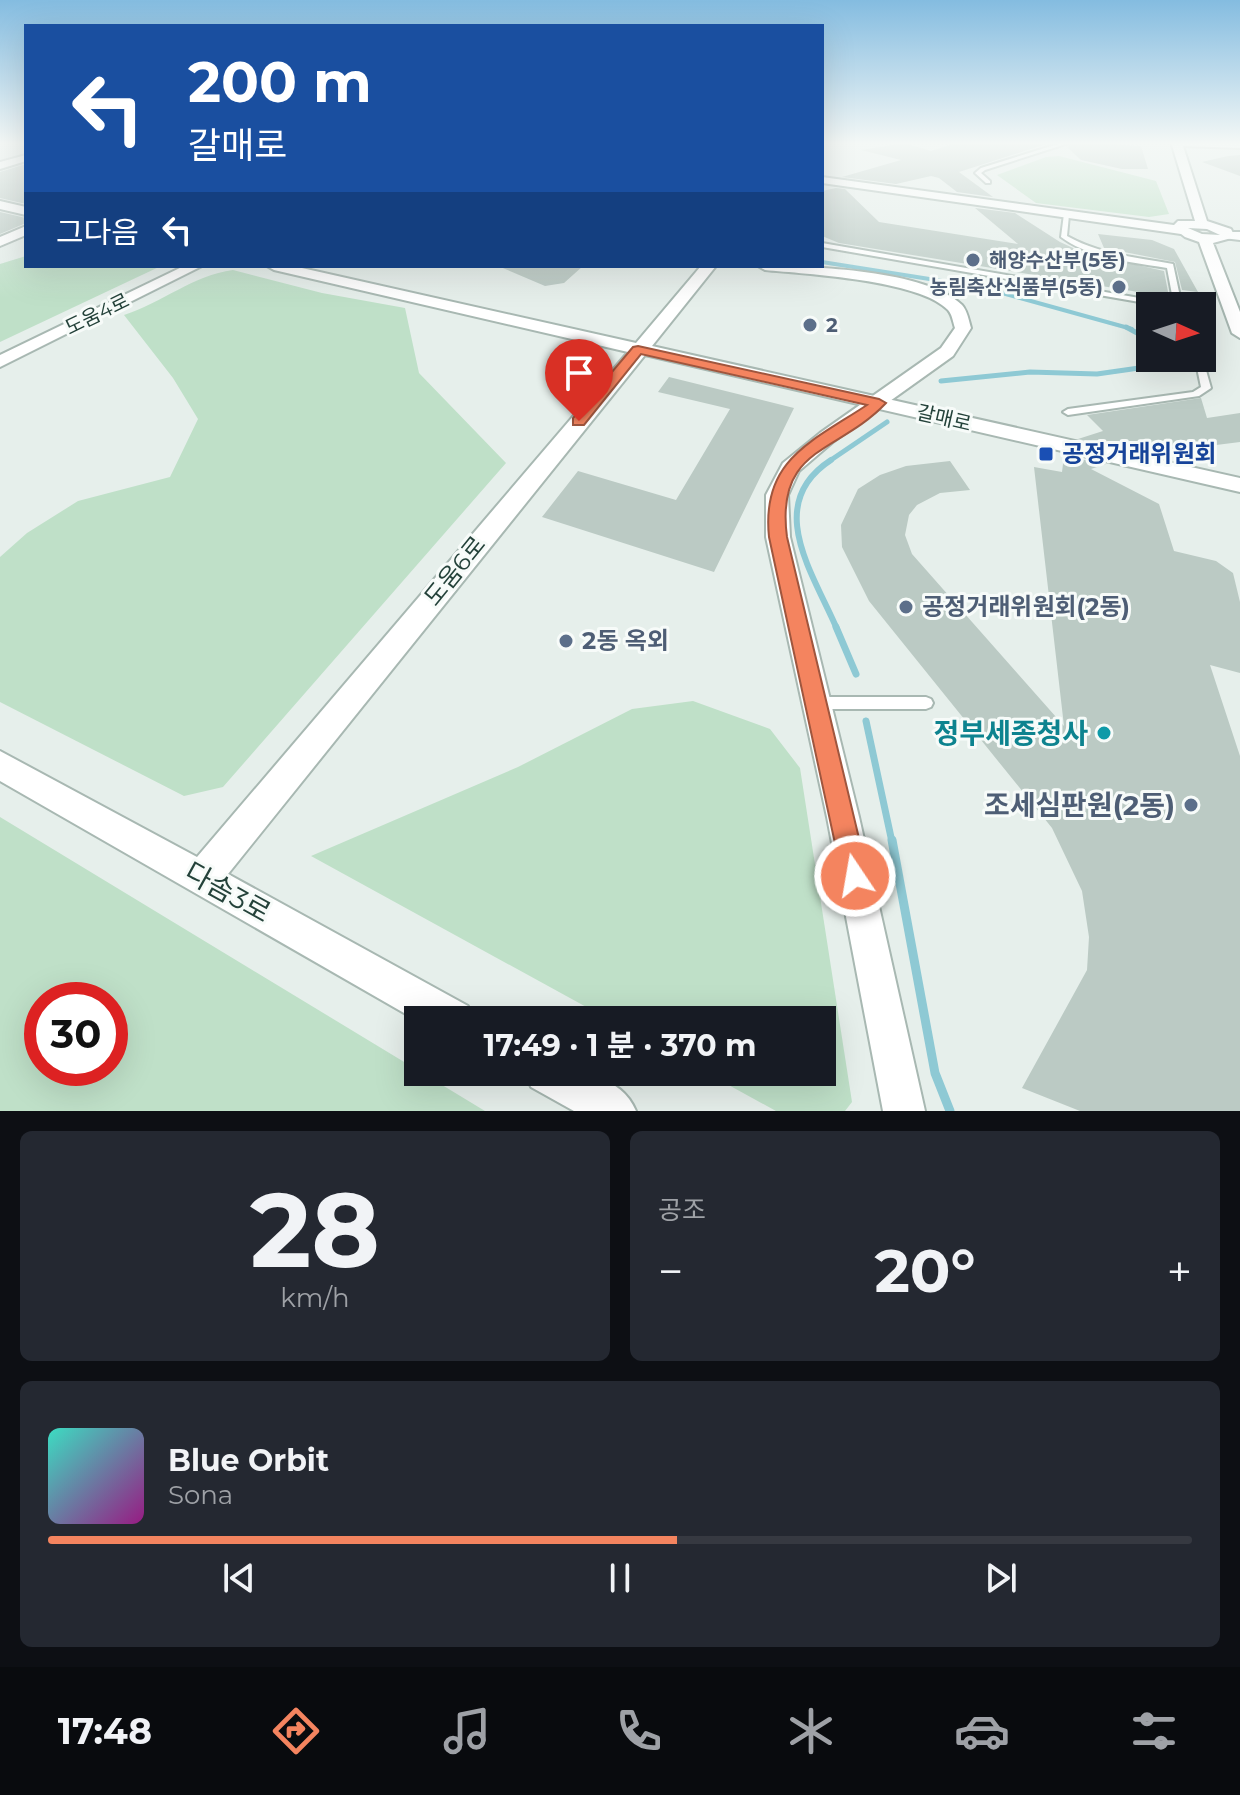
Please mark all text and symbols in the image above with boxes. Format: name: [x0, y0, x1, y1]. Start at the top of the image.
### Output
text: 200 m: [188, 48, 372, 116]
icon: left: [56, 56, 160, 160]
text: 갈매로: [188, 123, 287, 167]
icon: left: [155, 208, 199, 252]
text: 그다음: [56, 214, 139, 251]
place label: 해양수산부(5동): [989, 248, 1126, 272]
marker: 해양수산부(5동): [964, 251, 982, 269]
place label: 농림축산식품부(5동): [930, 275, 1103, 299]
marker: 농림축산식품부(5동): [1110, 278, 1128, 296]
street label: 도움4로: [61, 288, 133, 340]
north arrow: [1136, 292, 1216, 372]
map controls: [1136, 292, 1216, 372]
place label: 2: [826, 313, 838, 337]
marker: 2: [801, 316, 819, 334]
pin: [545, 339, 613, 421]
icon: arrive: [557, 351, 601, 395]
street label: 갈매로: [914, 400, 974, 436]
place label: 공정거래위원회: [1062, 439, 1217, 468]
marker: 공정거래위원회: [1037, 445, 1055, 463]
street label: 도움6로: [418, 530, 491, 611]
place label: 공정거래위원회(2동): [922, 592, 1130, 621]
marker: 공정거래위원회(2동): [897, 598, 915, 616]
place label: 2동 옥외: [582, 626, 669, 655]
marker: 2동 옥외: [557, 632, 575, 650]
place label: 정부세종청사: [933, 716, 1088, 750]
marker: 정부세종청사: [1095, 724, 1113, 742]
place label: 조세심판원(2동): [984, 788, 1175, 822]
marker: 조세심판원(2동): [1182, 796, 1200, 814]
position arrow: [813, 834, 897, 918]
street label: 다솜3로: [179, 855, 277, 929]
speed limit sign: 30: [24, 982, 128, 1086]
text: 17:49 · 1 분 · 370 m: [483, 1027, 757, 1064]
text: 28: [250, 1166, 380, 1293]
text: 공조: [658, 1194, 706, 1226]
text: 20°: [874, 1234, 976, 1307]
text: −: [658, 1244, 683, 1298]
text: +: [1167, 1244, 1192, 1298]
text: km/h: [280, 1282, 350, 1314]
text: Blue Orbit: [168, 1442, 329, 1479]
text: Sona: [168, 1479, 233, 1511]
icon: previous: [217, 1556, 261, 1600]
icon: pause: [598, 1556, 642, 1600]
icon: next: [979, 1556, 1023, 1600]
icon: directions: [268, 1703, 324, 1759]
icon: music: [439, 1703, 495, 1759]
icon: phone: [611, 1703, 667, 1759]
icon: climate: [783, 1703, 839, 1759]
icon: car: [954, 1703, 1010, 1759]
icon: filters: [1126, 1703, 1182, 1759]
text: 17:48: [58, 1709, 152, 1753]

